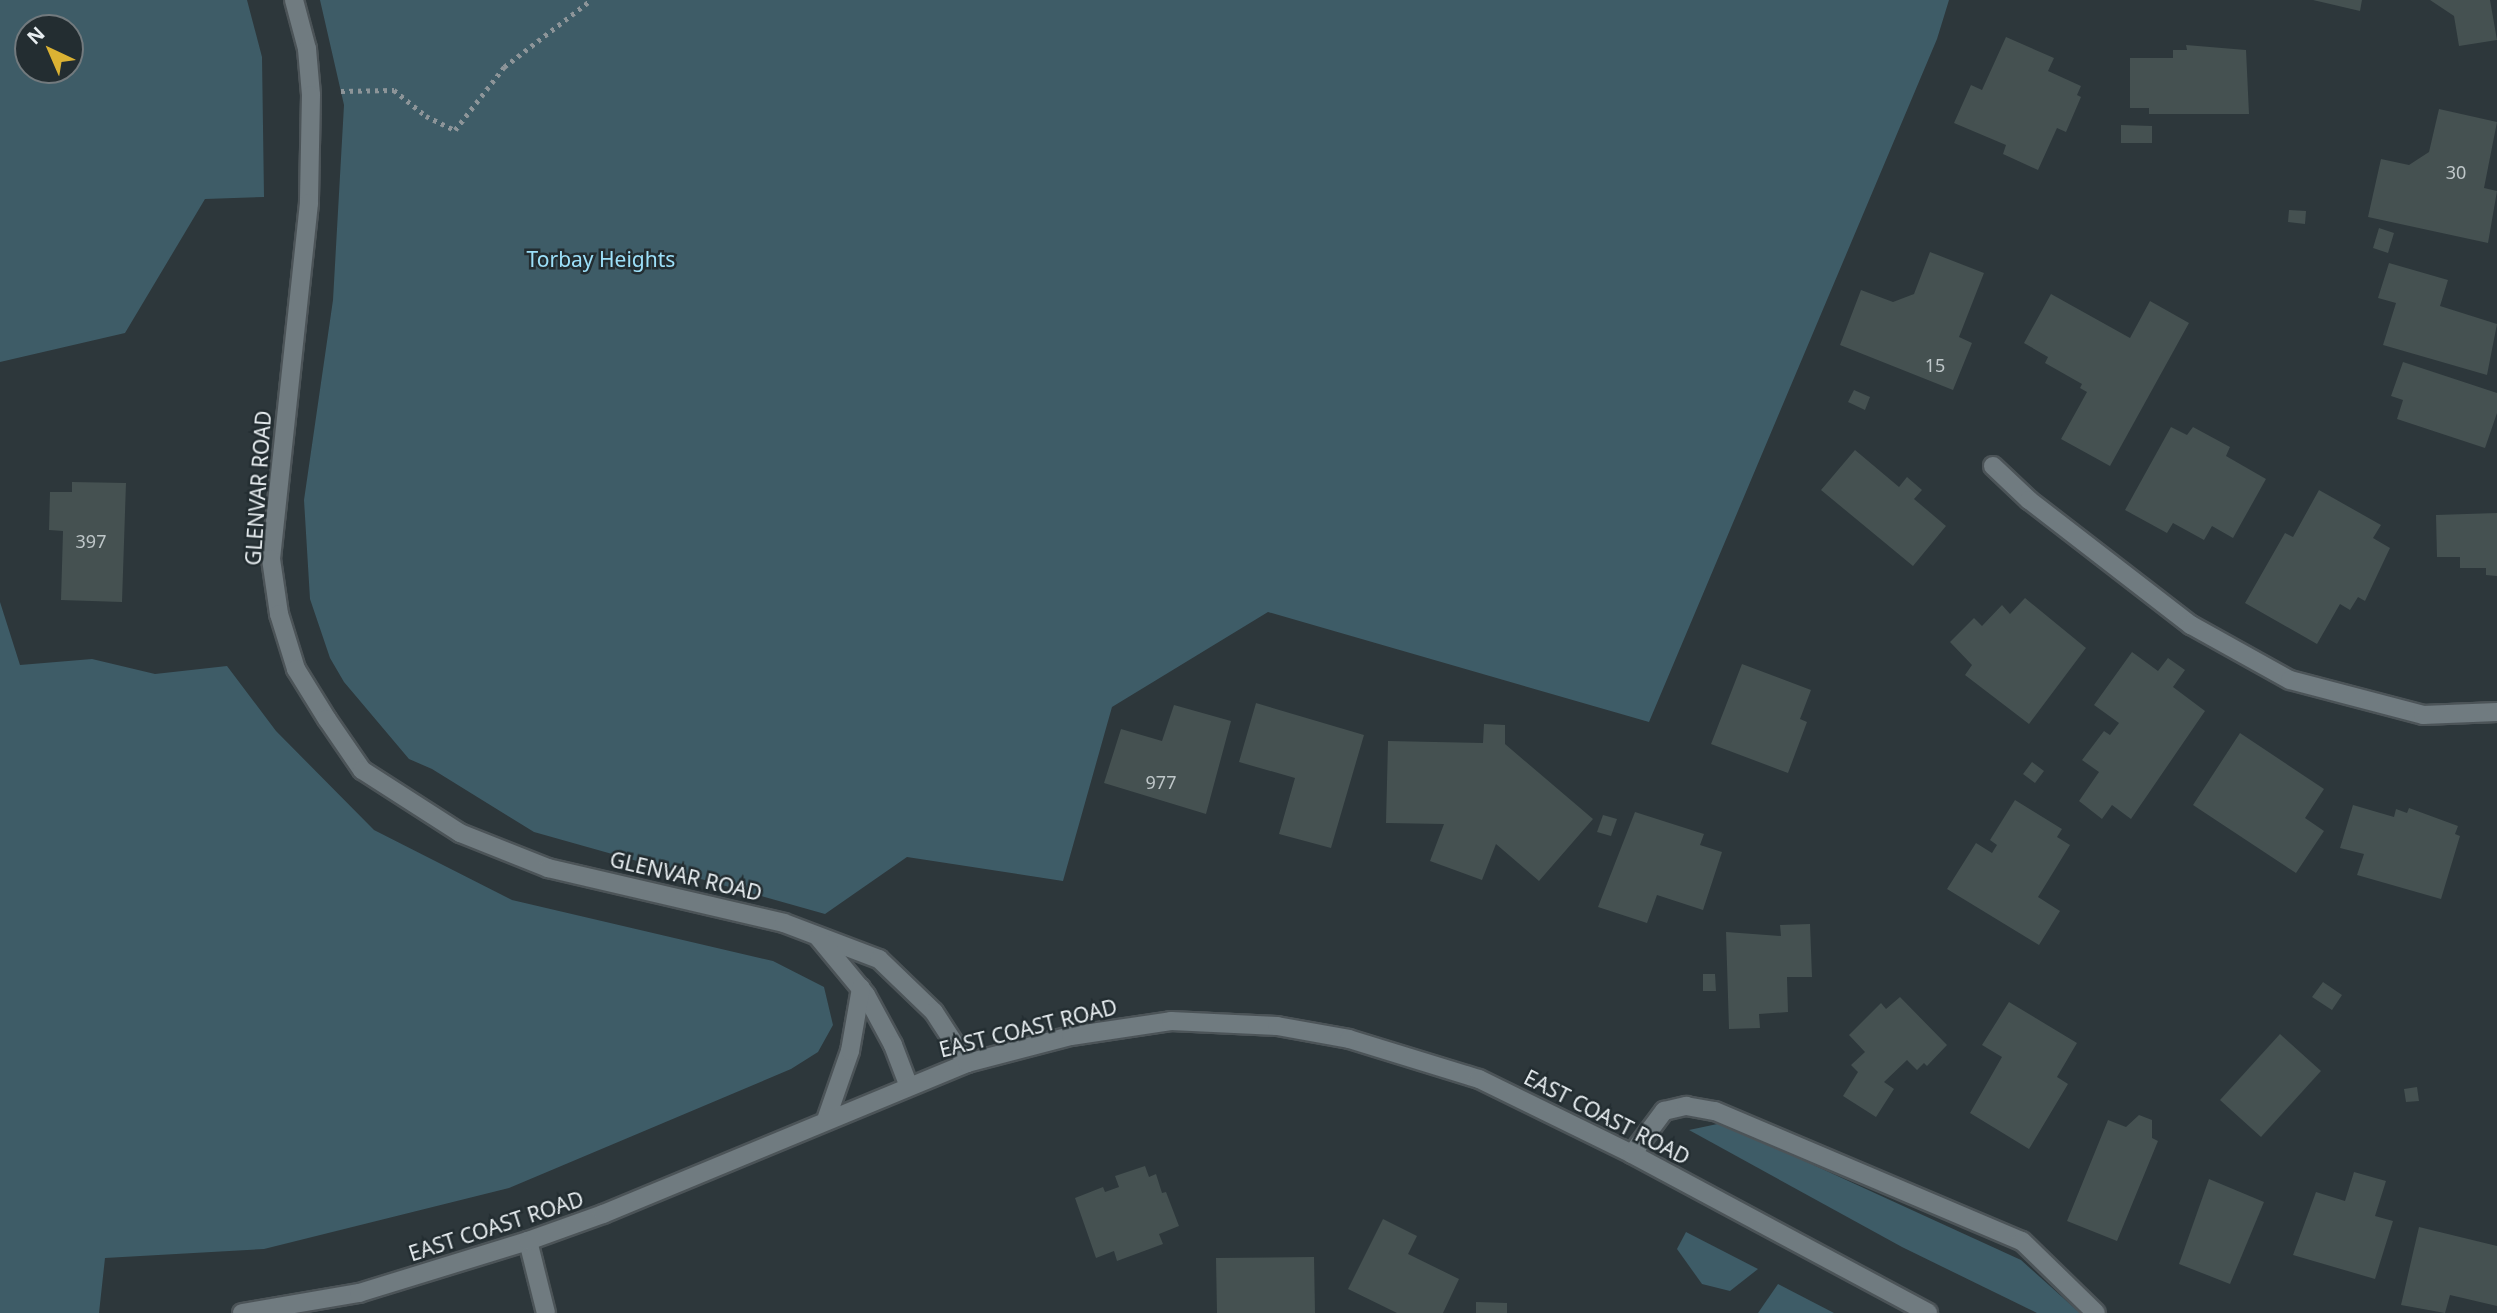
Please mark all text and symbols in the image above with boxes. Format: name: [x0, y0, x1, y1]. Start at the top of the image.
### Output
north arrow: [14, 14, 84, 84]
text: N: [21, 21, 50, 50]
house number: 30: [2446, 161, 2466, 183]
park label: Torbay Heights: [527, 246, 675, 272]
house number: 15: [1925, 354, 1945, 376]
street label: GLENVAR ROAD: [240, 410, 276, 566]
house number: 397: [76, 530, 106, 552]
house number: 977: [1146, 771, 1176, 793]
street label: GLENVAR ROAD: [607, 846, 765, 906]
street label: EAST COAST ROAD: [936, 994, 1120, 1062]
street label: EAST COAST ROAD: [1520, 1064, 1694, 1170]
street label: EAST COAST ROAD: [405, 1186, 587, 1266]

